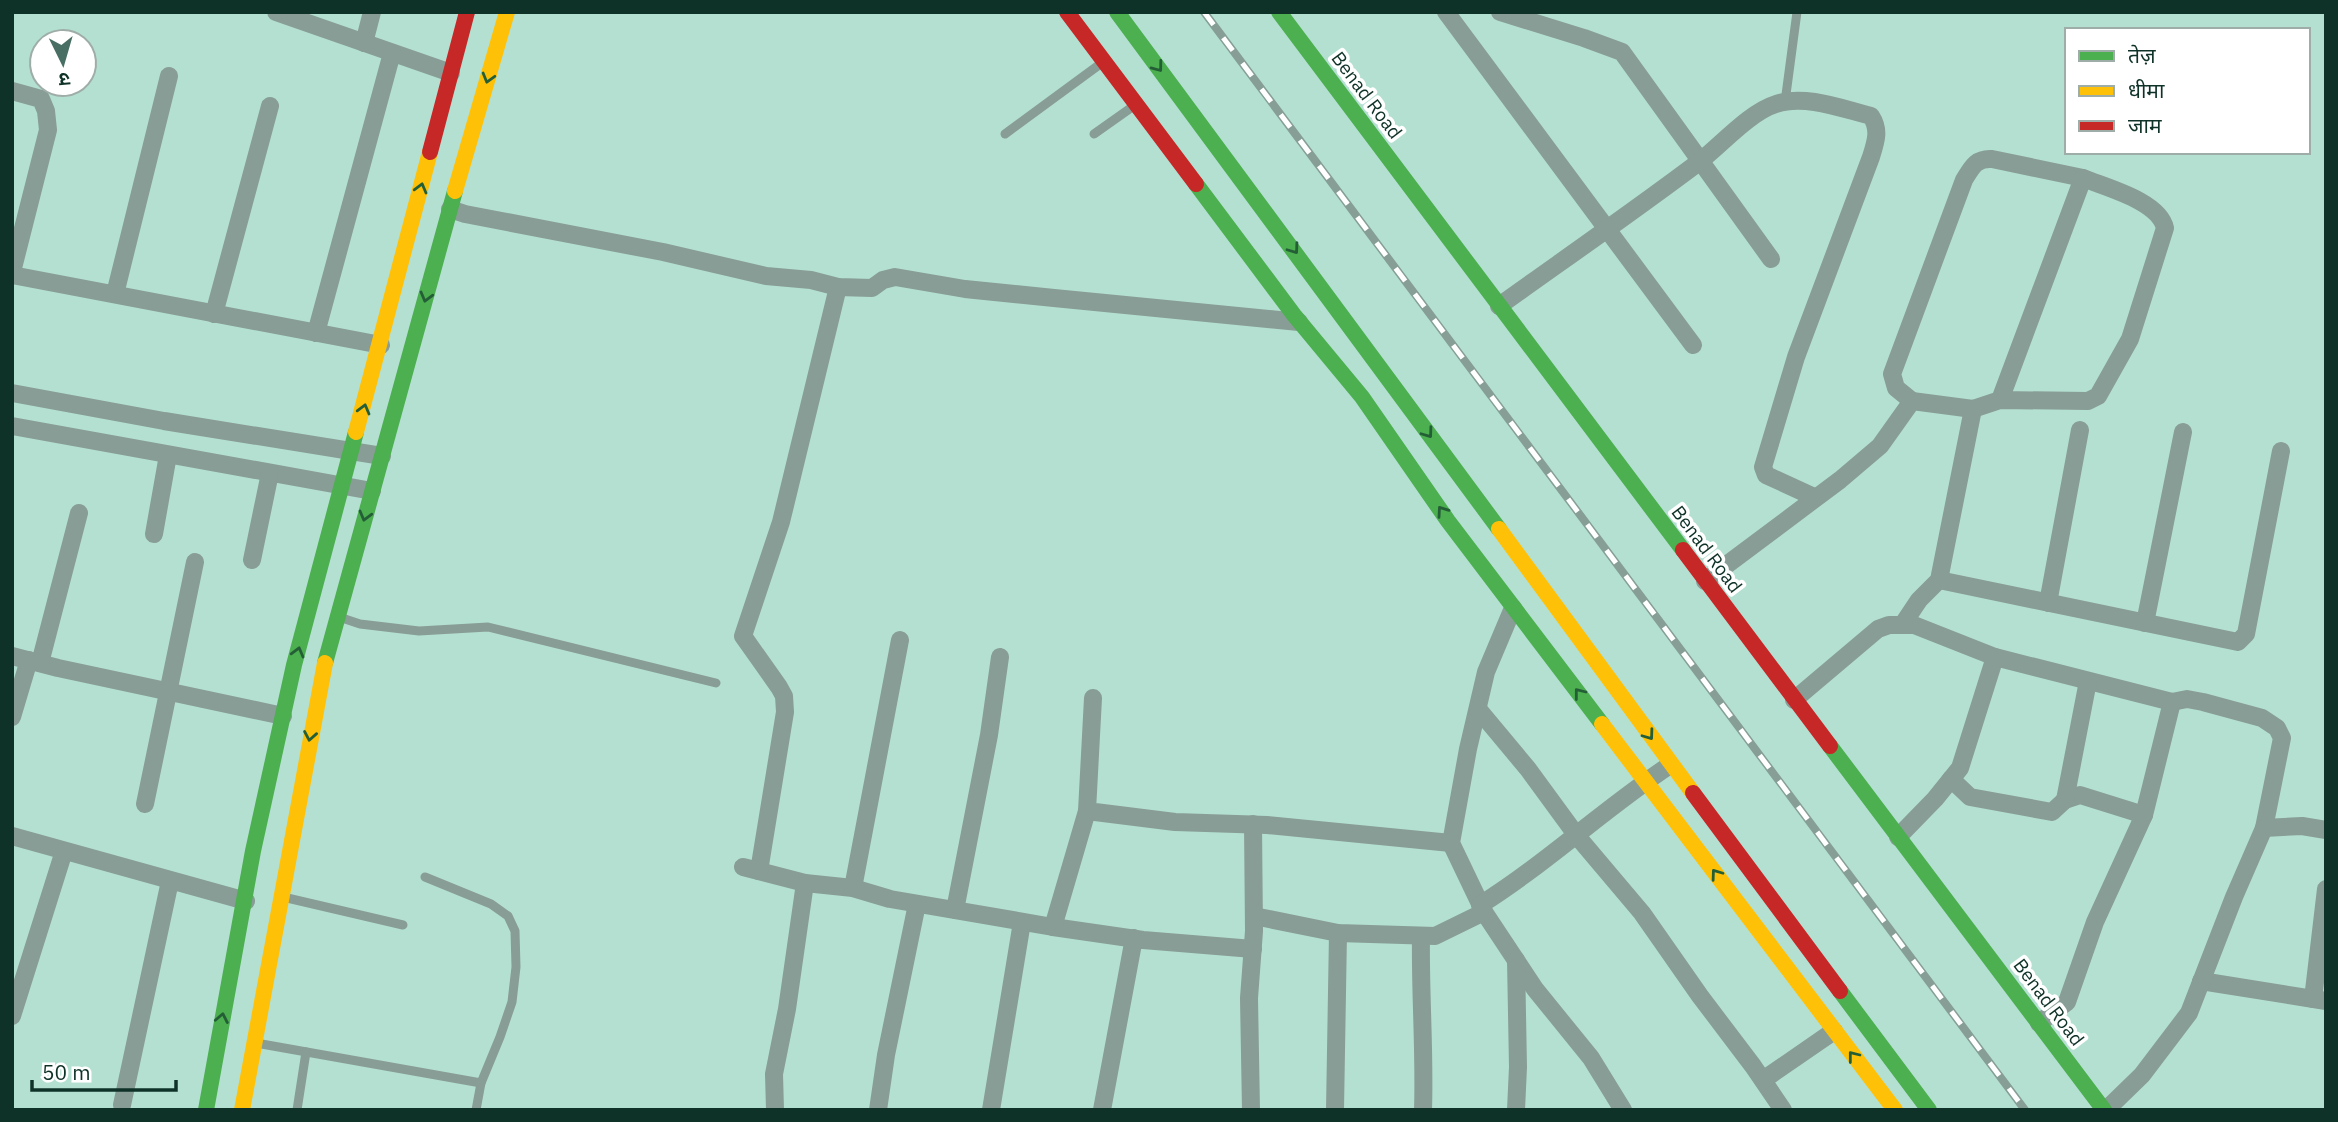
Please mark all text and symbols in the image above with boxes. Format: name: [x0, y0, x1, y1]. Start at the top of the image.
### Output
north arrow: [28, 28, 98, 98]
legend: [2065, 28, 2310, 154]
text: तेज़: [2128, 41, 2156, 69]
street label: Benad Road: [1326, 47, 1408, 143]
one-way arrow: [1150, 59, 1162, 72]
text: उ: [57, 67, 71, 92]
one-way arrow: [481, 71, 496, 83]
text: धीमा: [2128, 76, 2165, 104]
text: जाम: [2128, 111, 2162, 139]
one-way arrow: [413, 183, 427, 195]
one-way arrow: [1286, 241, 1298, 254]
one-way arrow: [419, 290, 434, 302]
one-way arrow: [356, 403, 370, 415]
one-way arrow: [1420, 425, 1433, 438]
street label: Benad Road: [1666, 501, 1748, 597]
one-way arrow: [1437, 506, 1450, 519]
one-way arrow: [359, 510, 373, 522]
one-way arrow: [290, 646, 304, 658]
one-way arrow: [1574, 688, 1587, 701]
one-way arrow: [1641, 728, 1653, 740]
one-way arrow: [303, 730, 318, 742]
one-way arrow: [1712, 870, 1724, 882]
street label: Benad Road: [2008, 954, 2090, 1050]
one-way arrow: [213, 1012, 228, 1024]
scale bar: [32, 1048, 175, 1092]
one-way arrow: [1849, 1051, 1862, 1064]
text: 50 m: [42, 1058, 91, 1086]

